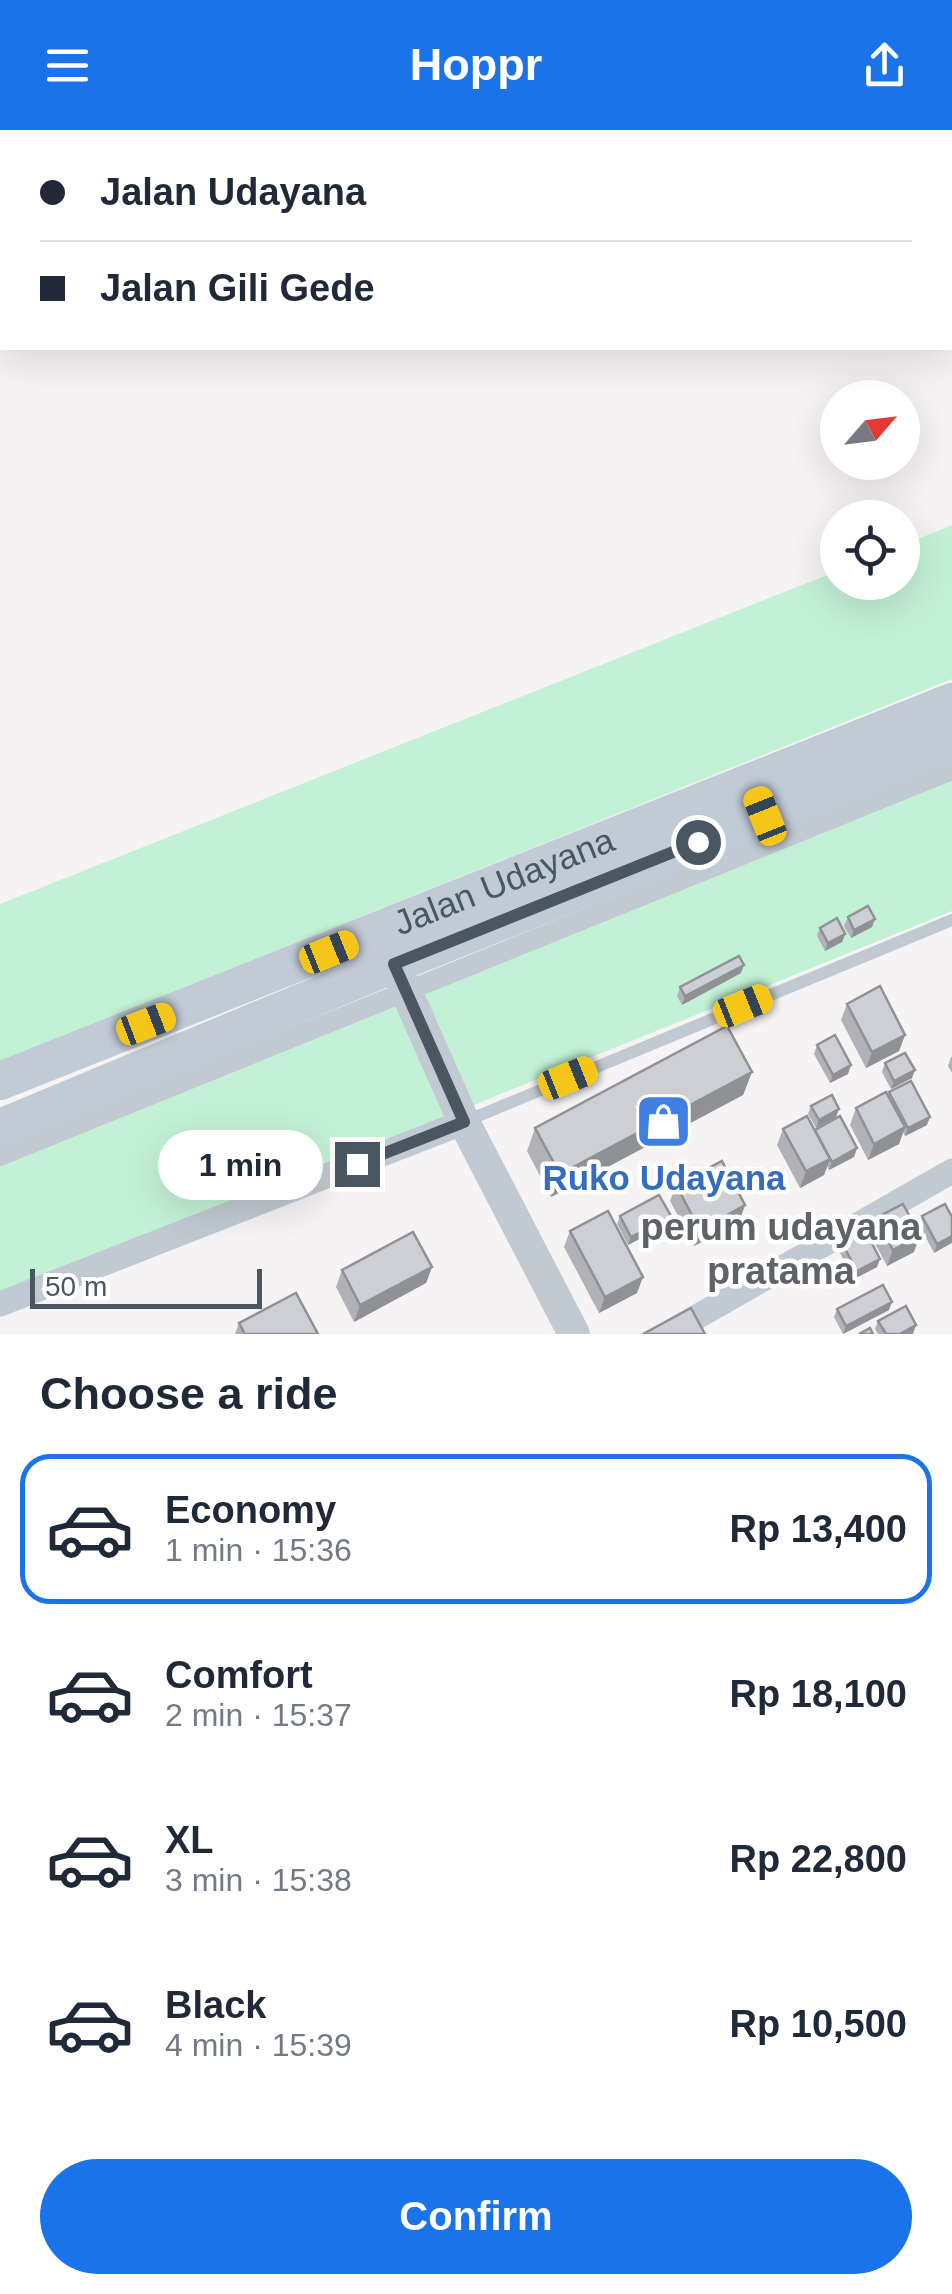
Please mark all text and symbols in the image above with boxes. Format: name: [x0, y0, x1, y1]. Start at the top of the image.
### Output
icon: menu: [40, 38, 95, 93]
icon: share: [857, 38, 912, 93]
text: Hoppr: [410, 39, 542, 90]
text: Jalan Udayana: [100, 171, 366, 213]
text: Jalan Gili Gede: [100, 267, 375, 309]
north arrow: [820, 380, 920, 480]
map controls: [820, 380, 920, 600]
button: locate: [820, 500, 920, 600]
car: [740, 783, 790, 849]
street label: Jalan Udayana: [388, 819, 620, 942]
route start: [676, 820, 721, 865]
car: [296, 927, 362, 977]
car: [710, 981, 776, 1031]
car: [113, 999, 179, 1049]
car: [535, 1053, 601, 1103]
shop icon: Ruko Udayana: [634, 1091, 694, 1151]
callout: 1 min: [157, 1129, 322, 1199]
route end: [335, 1142, 380, 1187]
text: 1 min: [199, 1147, 282, 1183]
place label: Ruko Udayana: [542, 1158, 786, 1197]
district label: perum udayana pratama: [641, 1206, 922, 1292]
scale bar: [30, 1264, 262, 1308]
text: 50 m: [45, 1271, 107, 1302]
text: Choose a ride: [40, 1368, 338, 1419]
icon: car: [45, 1484, 135, 1574]
text: Economy: [165, 1489, 336, 1531]
text: Rp 13,400: [730, 1508, 907, 1550]
text: 1 min · 15:36: [165, 1532, 352, 1568]
icon: car: [45, 1649, 135, 1739]
text: Comfort: [165, 1654, 313, 1696]
text: Rp 18,100: [730, 1673, 907, 1715]
text: 2 min · 15:37: [165, 1697, 352, 1733]
icon: car: [45, 1814, 135, 1904]
text: XL: [165, 1819, 214, 1861]
text: Rp 22,800: [730, 1838, 907, 1880]
text: 3 min · 15:38: [165, 1862, 352, 1898]
icon: car: [45, 1979, 135, 2069]
text: Black: [165, 1984, 266, 2026]
text: Rp 10,500: [730, 2003, 907, 2045]
text: 4 min · 15:39: [165, 2027, 352, 2063]
button: Confirm: [40, 2159, 912, 2274]

